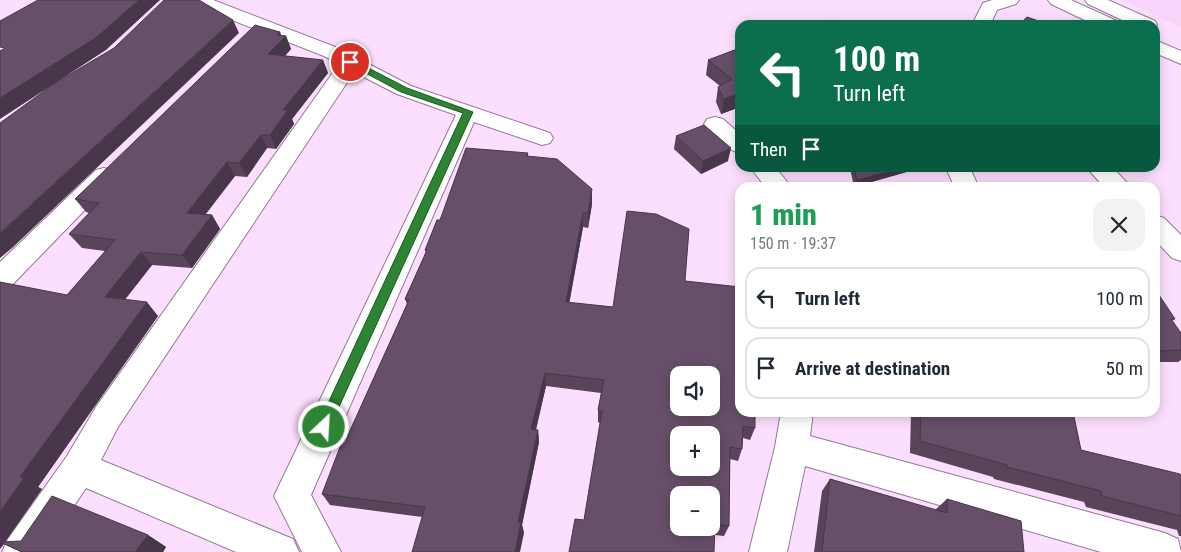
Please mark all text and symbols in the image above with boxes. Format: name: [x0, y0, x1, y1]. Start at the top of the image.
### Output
text: 100 m: [833, 39, 920, 80]
icon: left: [750, 40, 815, 105]
pin: [329, 41, 371, 83]
icon: arrive: [336, 48, 364, 76]
text: Turn left: [833, 81, 905, 106]
icon: arrive: [797, 135, 825, 163]
text: Then: [750, 138, 787, 161]
text: 1 min: [750, 197, 817, 232]
button: close: [1093, 199, 1145, 251]
text: 150 m · 19:37: [750, 234, 836, 253]
icon: left: [752, 284, 780, 312]
text: Turn left: [795, 287, 860, 310]
text: 100 m: [1096, 287, 1143, 310]
icon: arrive: [752, 354, 780, 382]
text: Arrive at destination: [795, 357, 950, 380]
text: 50 m: [1106, 357, 1143, 380]
map controls: [670, 366, 720, 536]
button: sound: [670, 366, 720, 416]
position arrow: [297, 400, 349, 452]
button: +: [670, 426, 720, 476]
button: −: [670, 486, 720, 536]

